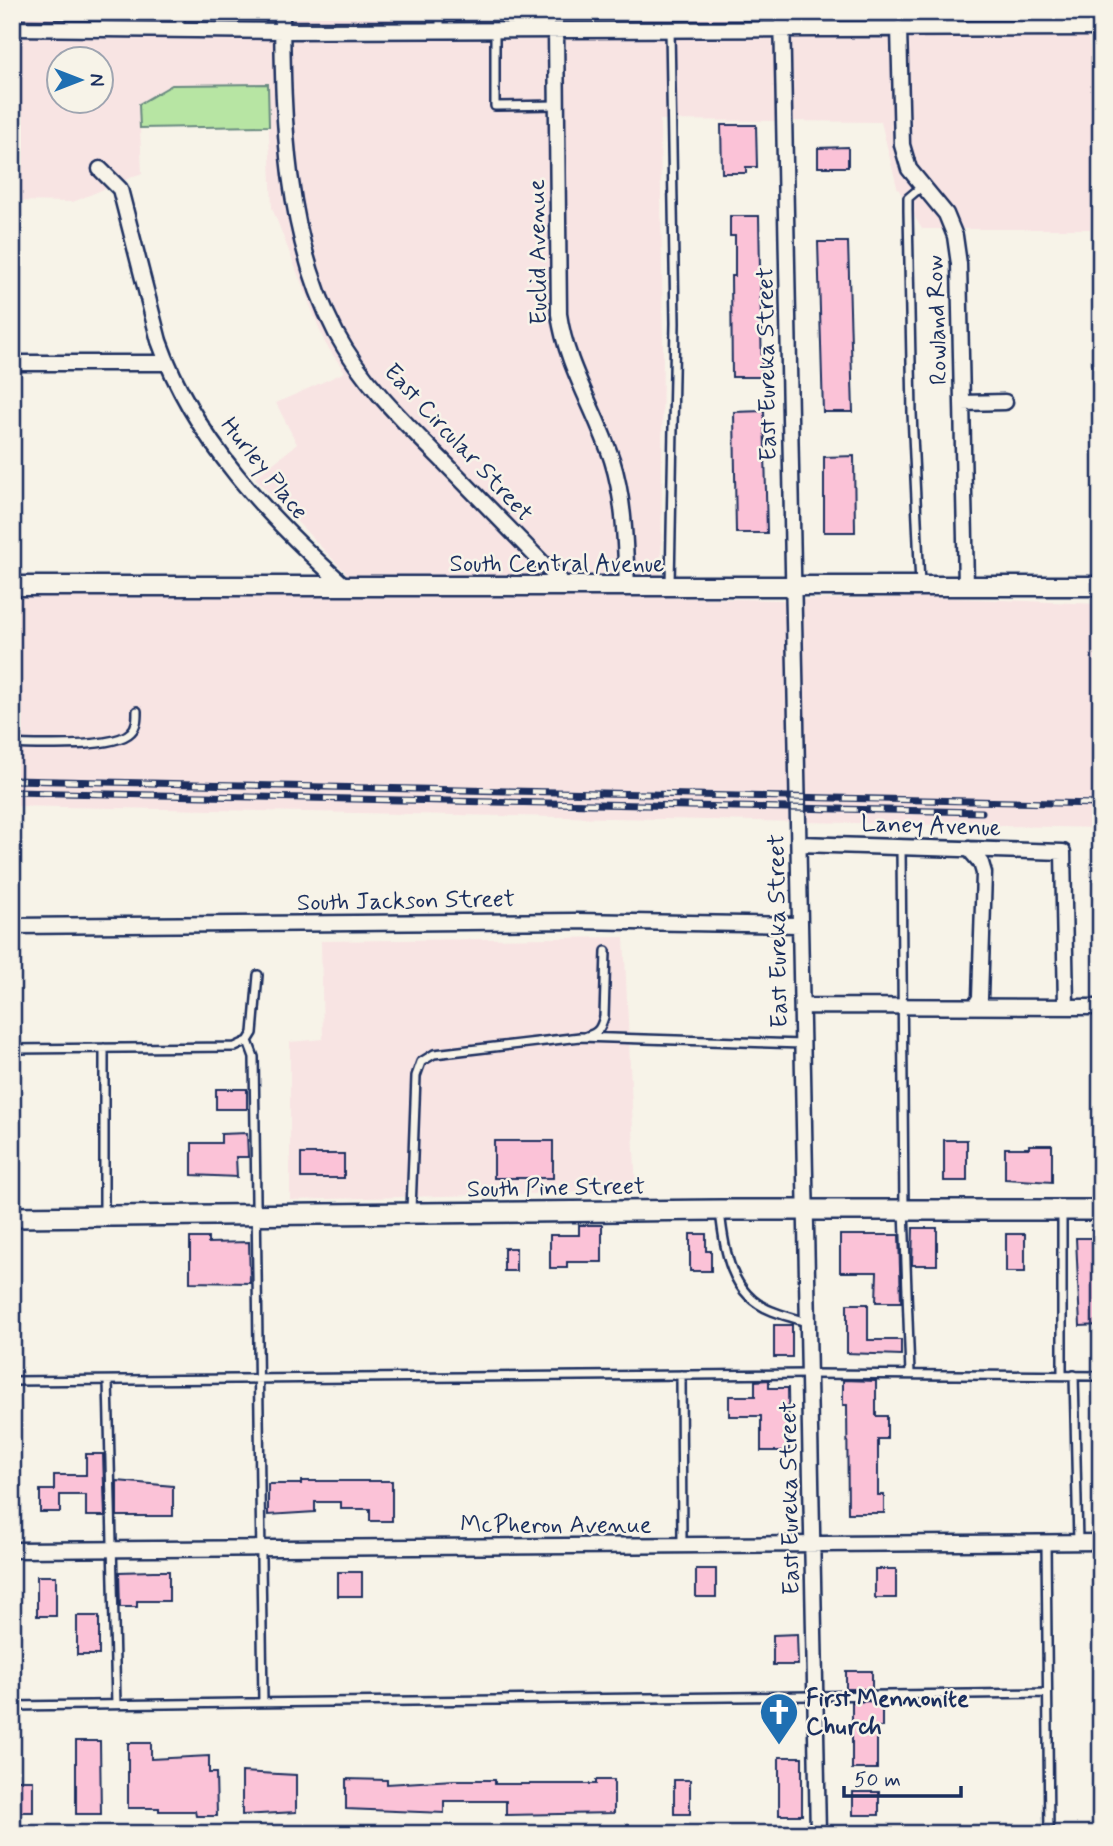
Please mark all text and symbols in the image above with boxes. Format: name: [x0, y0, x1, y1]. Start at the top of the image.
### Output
north arrow: [46, 46, 116, 116]
text: N: [83, 74, 108, 86]
street label: Euclid Avenue: [522, 179, 555, 325]
street label: Rowland Row: [920, 254, 955, 386]
street label: East Eureka Street: [750, 267, 785, 461]
street label: East Circular Street: [376, 357, 539, 529]
street label: Hurley Place: [213, 411, 315, 527]
street label: South Central Avenue: [450, 549, 664, 580]
street label: Laney Avenue: [860, 809, 1002, 844]
street label: East Eureka Street: [761, 834, 796, 1028]
street label: South Jackson Street: [297, 884, 515, 919]
street label: South Pine Street: [467, 1171, 645, 1206]
street label: East Eureka Street: [773, 1401, 808, 1595]
street label: McPheron Avenue: [460, 1510, 652, 1541]
place label: First Mennonite Church: [806, 1684, 969, 1743]
church icon: First Mennonite Church: [758, 1691, 800, 1746]
scale bar: [844, 1755, 961, 1799]
text: 50 m: [854, 1766, 901, 1794]

